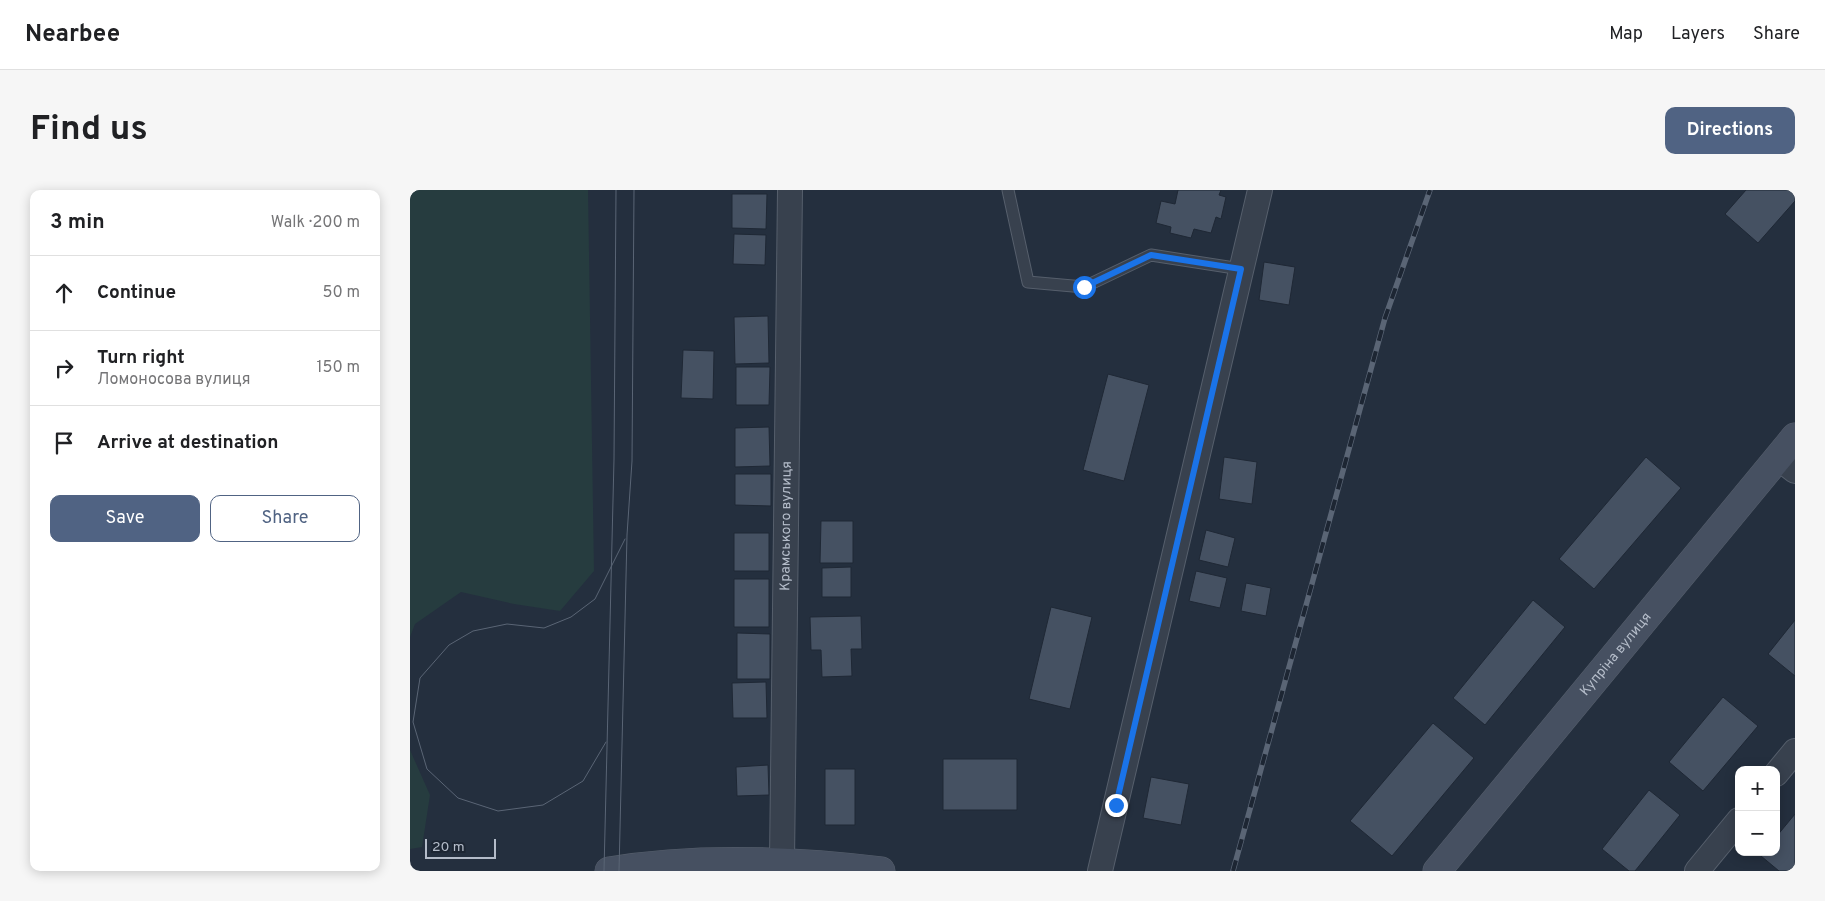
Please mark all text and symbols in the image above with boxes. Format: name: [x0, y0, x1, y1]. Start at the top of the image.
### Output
text: Nearbee: [25, 20, 120, 50]
text: Map: [1609, 23, 1643, 46]
text: Layers: [1671, 23, 1725, 46]
text: Share: [1753, 23, 1800, 46]
button: Directions: [1665, 107, 1795, 154]
text: Find us: [30, 108, 148, 152]
text: 3 min: [50, 209, 105, 236]
text: Walk · 200 m: [271, 213, 360, 233]
route start: [1073, 276, 1096, 299]
icon: ahead: [50, 279, 78, 307]
text: Continue: [97, 281, 176, 305]
text: 50 m: [323, 283, 360, 303]
text: Turn right: [97, 346, 185, 370]
icon: right: [50, 354, 78, 382]
text: 150 m: [317, 358, 360, 378]
text: Ломоносова вулиця: [97, 370, 250, 390]
icon: arrive: [50, 429, 78, 457]
text: Arrive at destination: [97, 431, 278, 455]
street label: Крамського вулиця: [777, 461, 795, 591]
button: Save: [50, 495, 200, 542]
button: Share: [210, 495, 360, 542]
street label: Купріна вулиця: [1576, 609, 1655, 699]
map controls: [1735, 766, 1780, 856]
button: +: [1735, 766, 1780, 811]
route end: [1105, 794, 1128, 817]
button: −: [1735, 811, 1780, 856]
scale bar: [425, 836, 496, 859]
text: 20 m: [432, 839, 465, 856]

